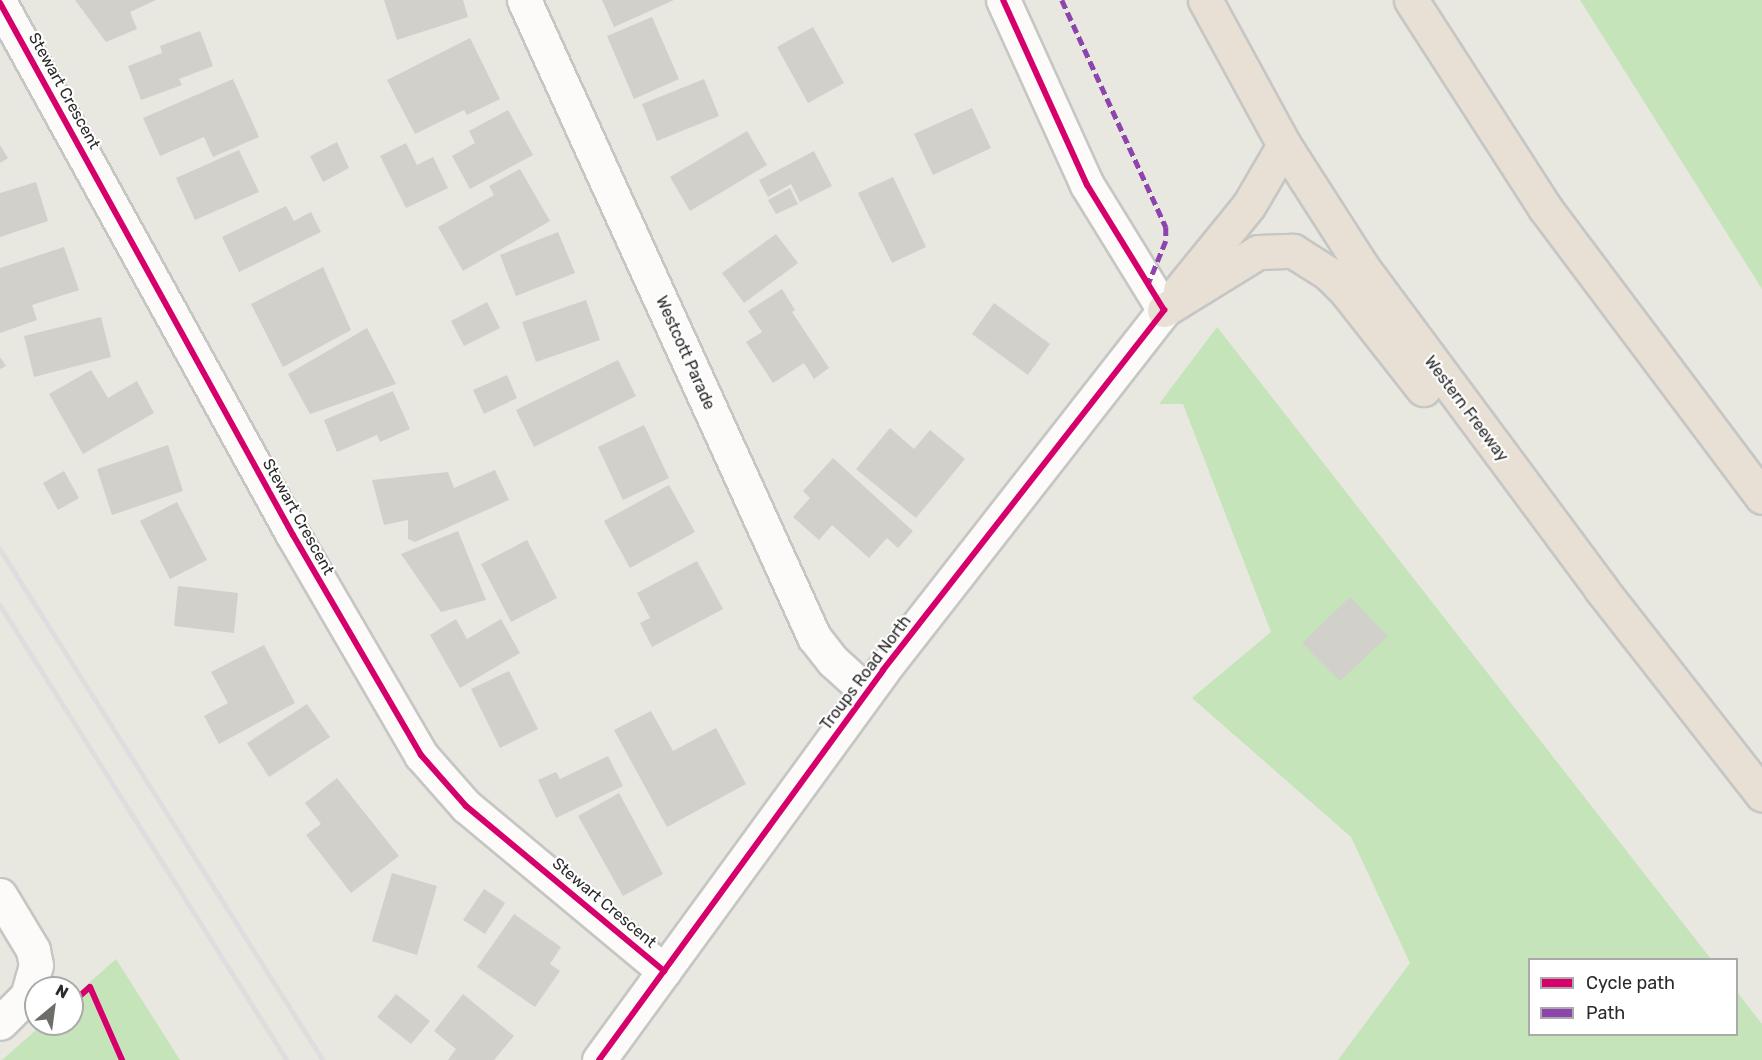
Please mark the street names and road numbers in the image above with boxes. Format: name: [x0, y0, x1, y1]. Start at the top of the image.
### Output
street label: Stewart Crescent: [24, 30, 104, 152]
street label: Westcott Parade: [651, 293, 719, 413]
street label: Western Freeway: [1420, 352, 1512, 466]
street label: Stewart Crescent: [258, 456, 338, 578]
street label: Troups Road North: [817, 612, 915, 734]
street label: Stewart Crescent: [548, 854, 660, 952]

